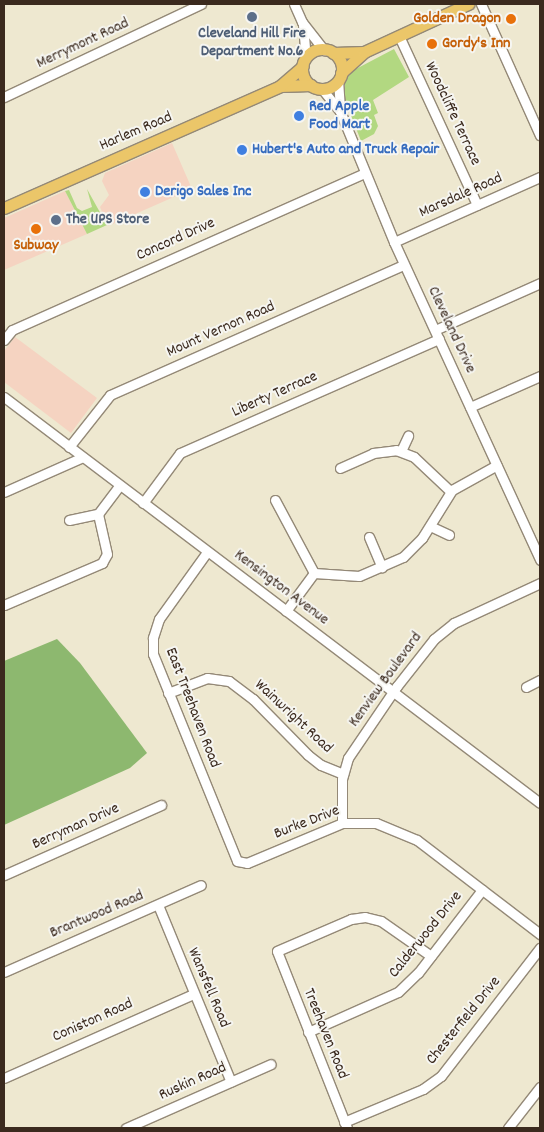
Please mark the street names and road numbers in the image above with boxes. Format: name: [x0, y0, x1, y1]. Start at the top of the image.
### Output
street label: Merrymont Road: [34, 14, 132, 74]
street label: Woodcliffe Terrace: [420, 59, 484, 169]
street label: Harlem Road: [97, 108, 175, 156]
street label: Marsdale Road: [416, 169, 506, 223]
street label: Concord Drive: [134, 214, 218, 266]
street label: Cleveland Drive: [423, 284, 479, 376]
street label: Mount Vernon Road: [164, 298, 278, 362]
street label: Liberty Terrace: [229, 368, 321, 422]
street label: Kensington Avenue: [230, 546, 332, 630]
street label: Kenview Boulevard: [345, 629, 427, 731]
street label: East Treehaven Road: [160, 645, 224, 771]
street label: Wainwright Road: [250, 676, 336, 758]
street label: Berryman Drive: [29, 799, 123, 855]
street label: Burke Drive: [272, 802, 342, 844]
street label: Brantwood Road: [47, 887, 147, 943]
street label: Calderwood Drive: [385, 888, 467, 982]
street label: Wansfell Road: [183, 945, 233, 1031]
street label: Chesterfield Drive: [423, 973, 505, 1069]
street label: Treehaven Road: [298, 986, 352, 1082]
street label: Coniston Road: [50, 995, 136, 1047]
street label: Ruskin Road: [156, 1059, 230, 1105]

